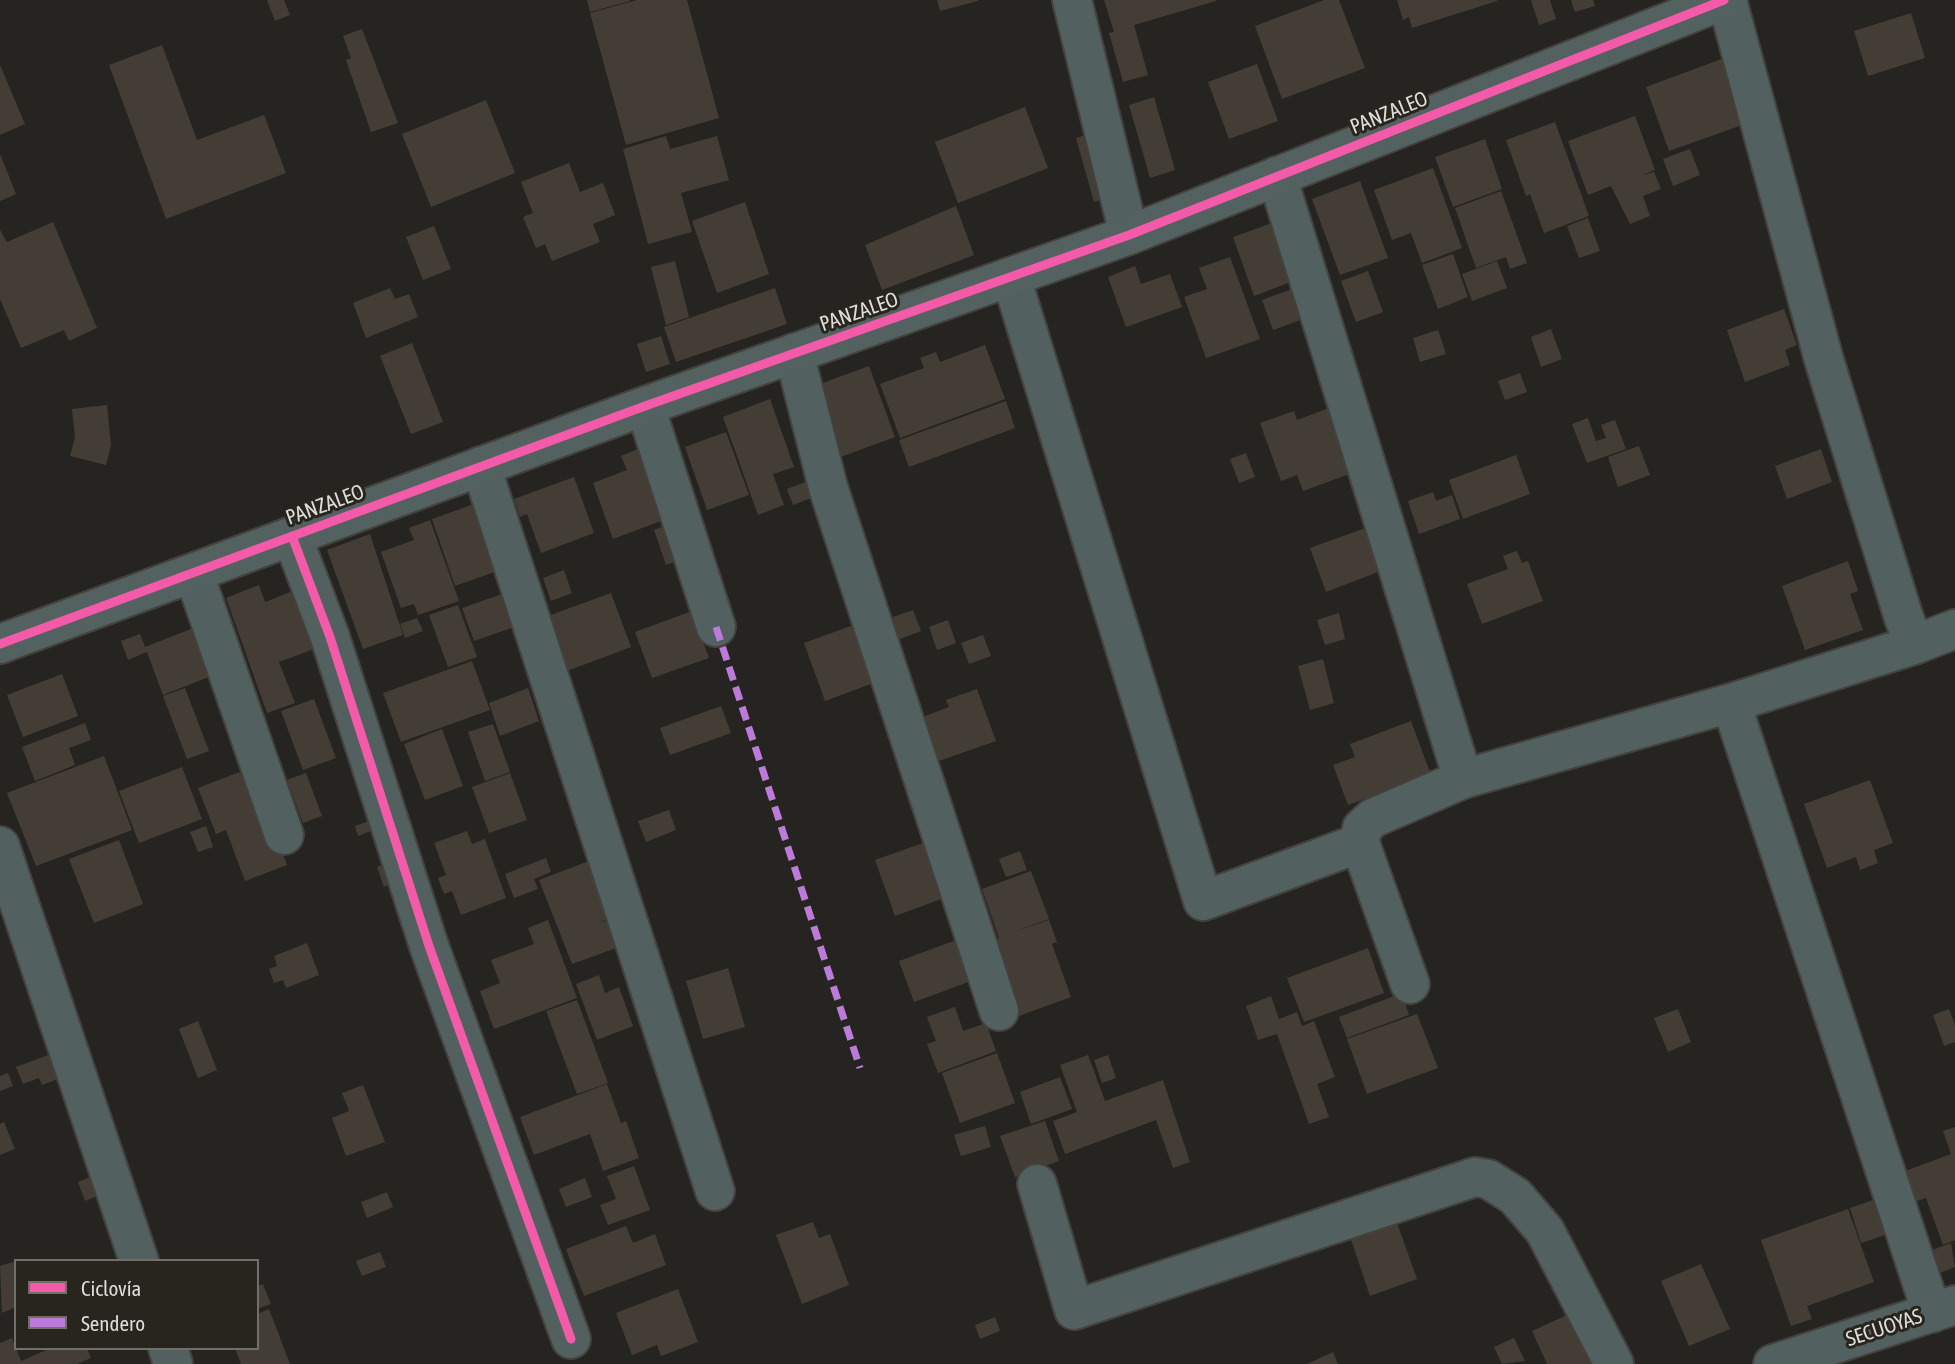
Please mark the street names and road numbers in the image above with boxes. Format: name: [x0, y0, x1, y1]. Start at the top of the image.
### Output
street label: PANZALEO: [1347, 86, 1431, 140]
street label: PANZALEO: [817, 287, 901, 337]
street label: PANZALEO: [283, 479, 367, 531]
street label: SECUOYAS: [1843, 1304, 1925, 1352]

